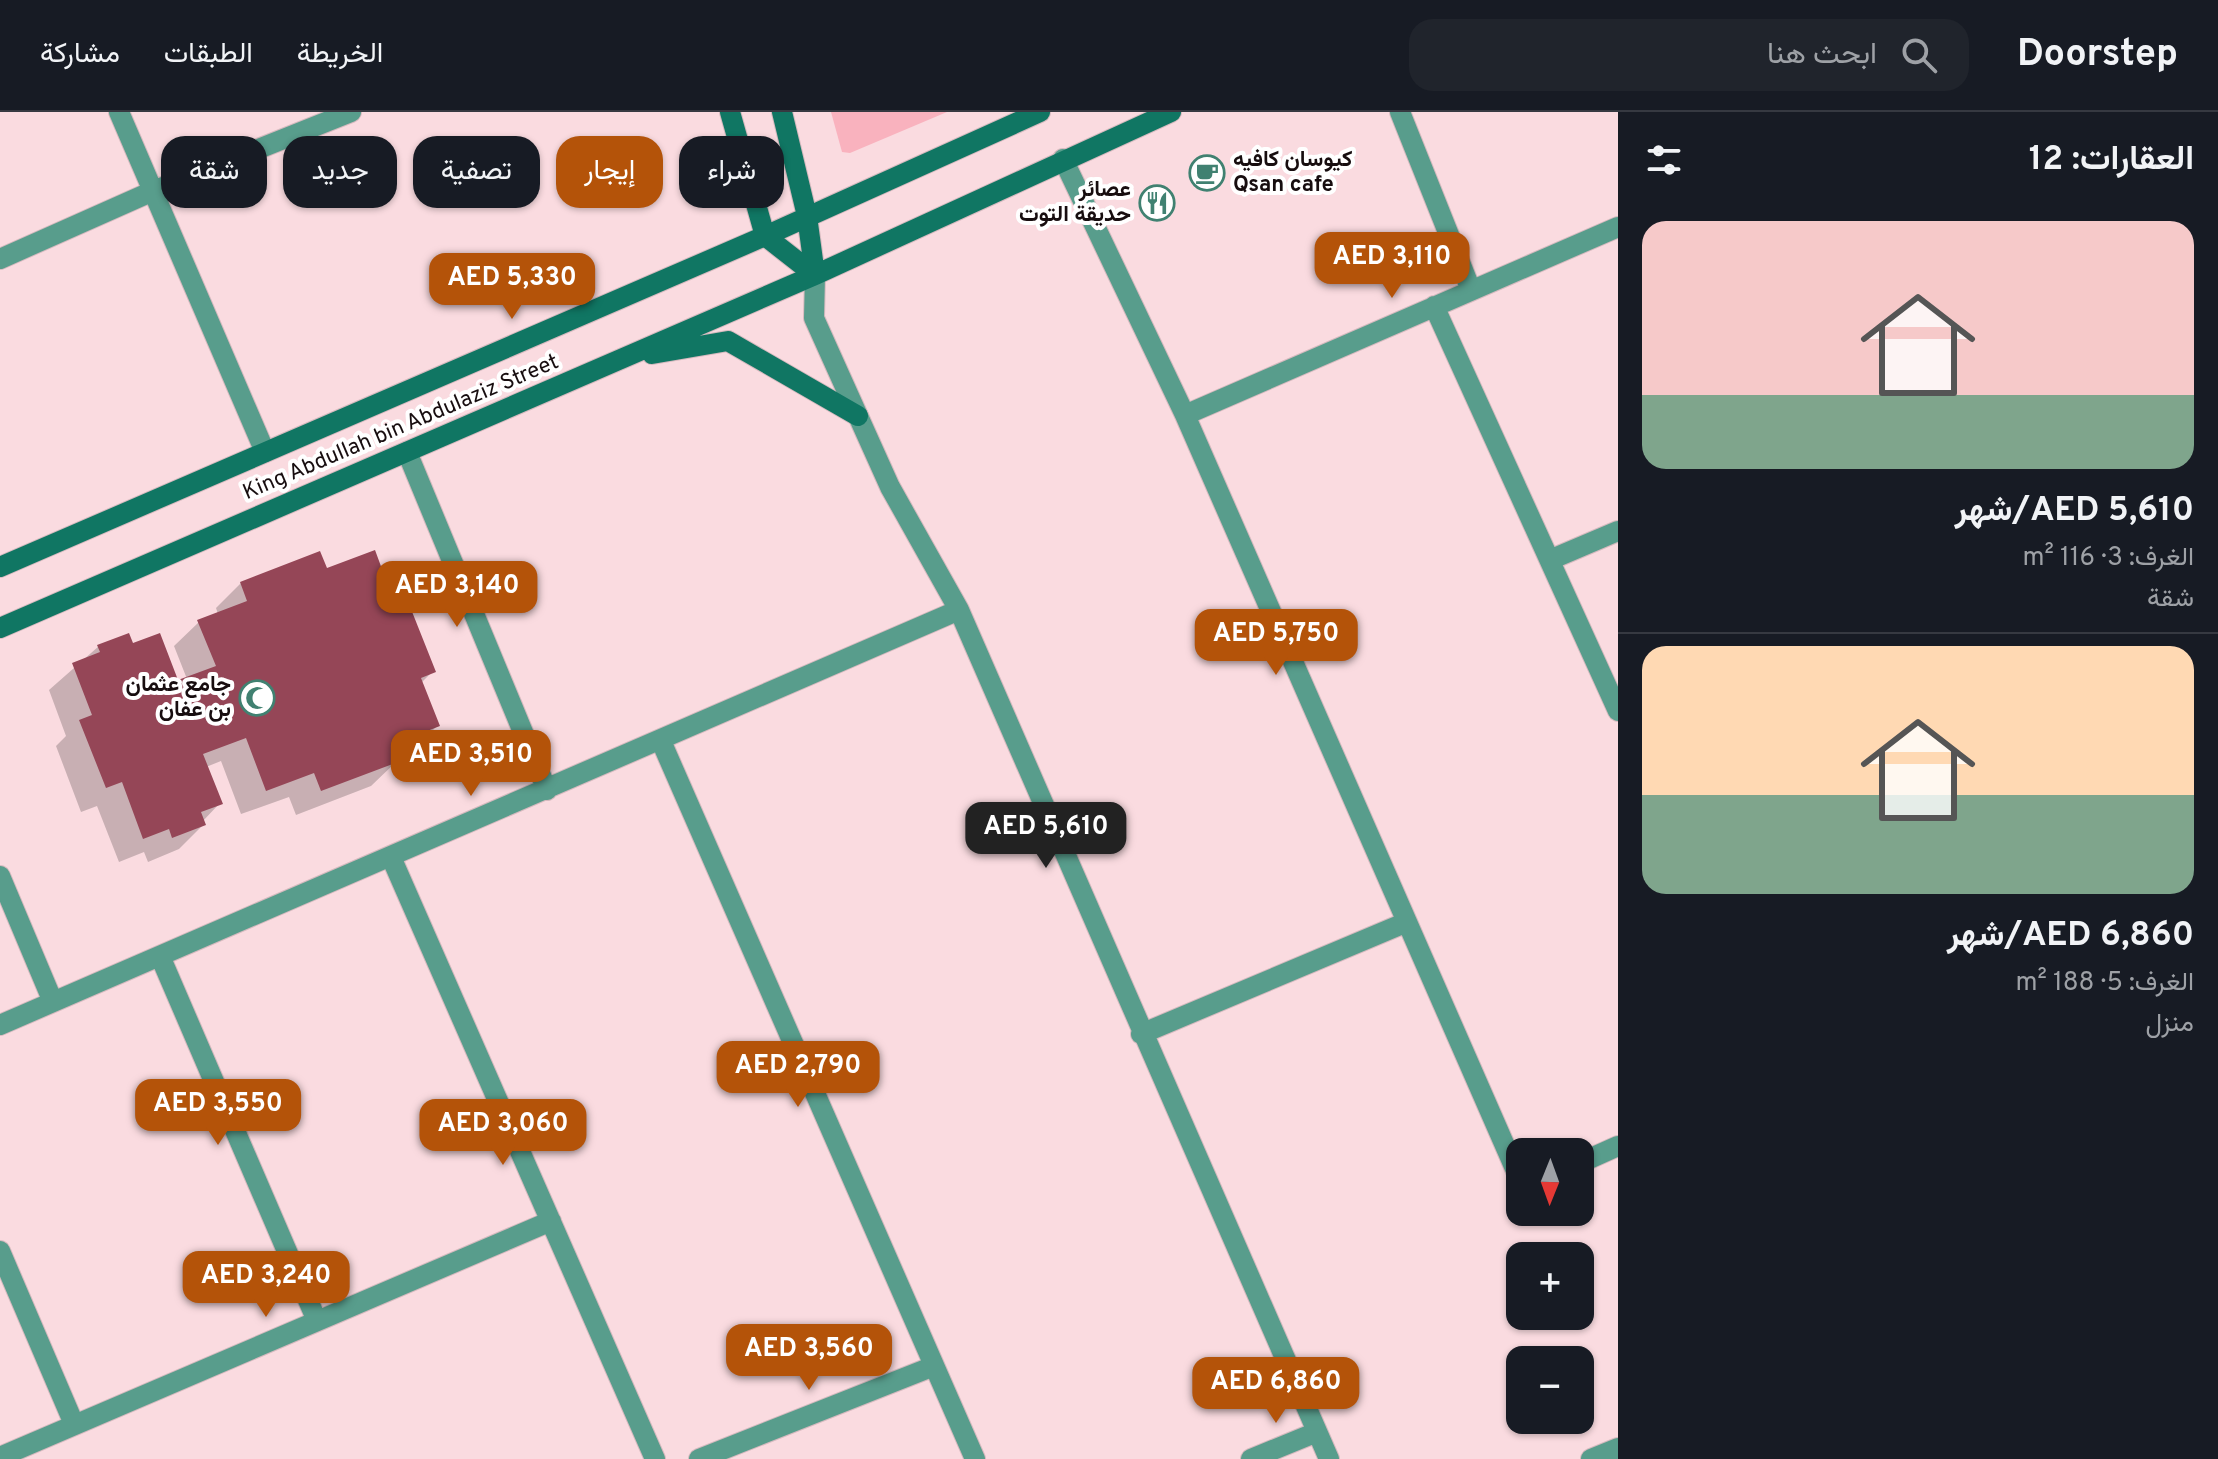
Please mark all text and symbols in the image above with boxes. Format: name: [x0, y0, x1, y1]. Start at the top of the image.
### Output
search box: [1409, 19, 1969, 91]
text: Doorstep: [2017, 31, 2178, 80]
icon: search: [1897, 33, 1941, 77]
text: مشاركة: [40, 37, 120, 73]
text: الطبقات: [164, 37, 253, 73]
text: الخريطة: [297, 37, 383, 73]
text: ابحث هنا: [1767, 37, 1877, 74]
chip: شقة: [161, 136, 267, 208]
chip: جديد: [283, 136, 397, 208]
chip: تصفية: [413, 136, 540, 208]
chip: إيجار: [556, 136, 663, 208]
chip: شراء: [679, 136, 784, 208]
icon: filters: [1642, 138, 1686, 182]
text: العقارات: 12: [2029, 139, 2194, 182]
place label: كيوسان كافيه Qsan cafe: [1233, 147, 1353, 199]
cafe icon: كيوسان كافيه Qsan cafe: [1188, 154, 1226, 192]
place label: عصائر حديقة التوت: [1019, 177, 1131, 229]
restaurant icon: عصائر حديقة التوت: [1138, 184, 1176, 222]
pin: AED 3,110: [1300, 232, 1484, 300]
text: AED 3,110: [1333, 241, 1451, 274]
pin: AED 5,330: [420, 253, 604, 321]
text: AED 5,330: [447, 262, 577, 295]
icon: home: [1846, 273, 1990, 417]
street label: King Abdullah bin Abdulaziz Street: [239, 349, 563, 507]
text: AED 5,610/شهر: [1955, 490, 2194, 533]
text: الغرف: 3 · 116 m²: [2022, 542, 2194, 575]
pin: AED 3,140: [365, 561, 549, 629]
text: AED 3,140: [394, 570, 520, 603]
text: شقة: [2147, 583, 2194, 616]
pin: AED 5,750: [1184, 609, 1368, 677]
text: AED 5,750: [1213, 618, 1339, 651]
place label: جامع عثمان بن عفان: [126, 672, 231, 724]
mosque icon: جامع عثمان بن عفان: [238, 679, 276, 717]
icon: home: [1846, 698, 1990, 842]
pin: AED 3,510: [379, 730, 563, 798]
text: AED 3,510: [409, 739, 533, 772]
pin: AED 5,610: [954, 802, 1138, 870]
text: AED 5,610: [983, 811, 1109, 844]
text: AED 6,860/شهر: [1947, 915, 2194, 958]
text: الغرف: 5 · 188 m²: [2015, 967, 2194, 1000]
text: منزل: [2145, 1008, 2194, 1041]
pin: AED 2,790: [706, 1041, 890, 1109]
text: AED 2,790: [735, 1050, 861, 1083]
pin: AED 3,550: [126, 1079, 310, 1147]
text: AED 3,550: [153, 1088, 283, 1121]
pin: AED 3,060: [411, 1099, 595, 1167]
text: AED 3,060: [437, 1108, 569, 1141]
north arrow: [1506, 1138, 1594, 1226]
map controls: [1506, 1138, 1594, 1434]
button: +: [1506, 1242, 1594, 1330]
pin: AED 3,240: [174, 1251, 358, 1319]
text: AED 3,240: [201, 1260, 331, 1293]
pin: AED 3,560: [717, 1324, 901, 1392]
text: AED 3,560: [744, 1333, 874, 1366]
button: −: [1506, 1346, 1594, 1434]
pin: AED 6,860: [1184, 1357, 1368, 1425]
text: AED 6,860: [1210, 1366, 1342, 1399]

